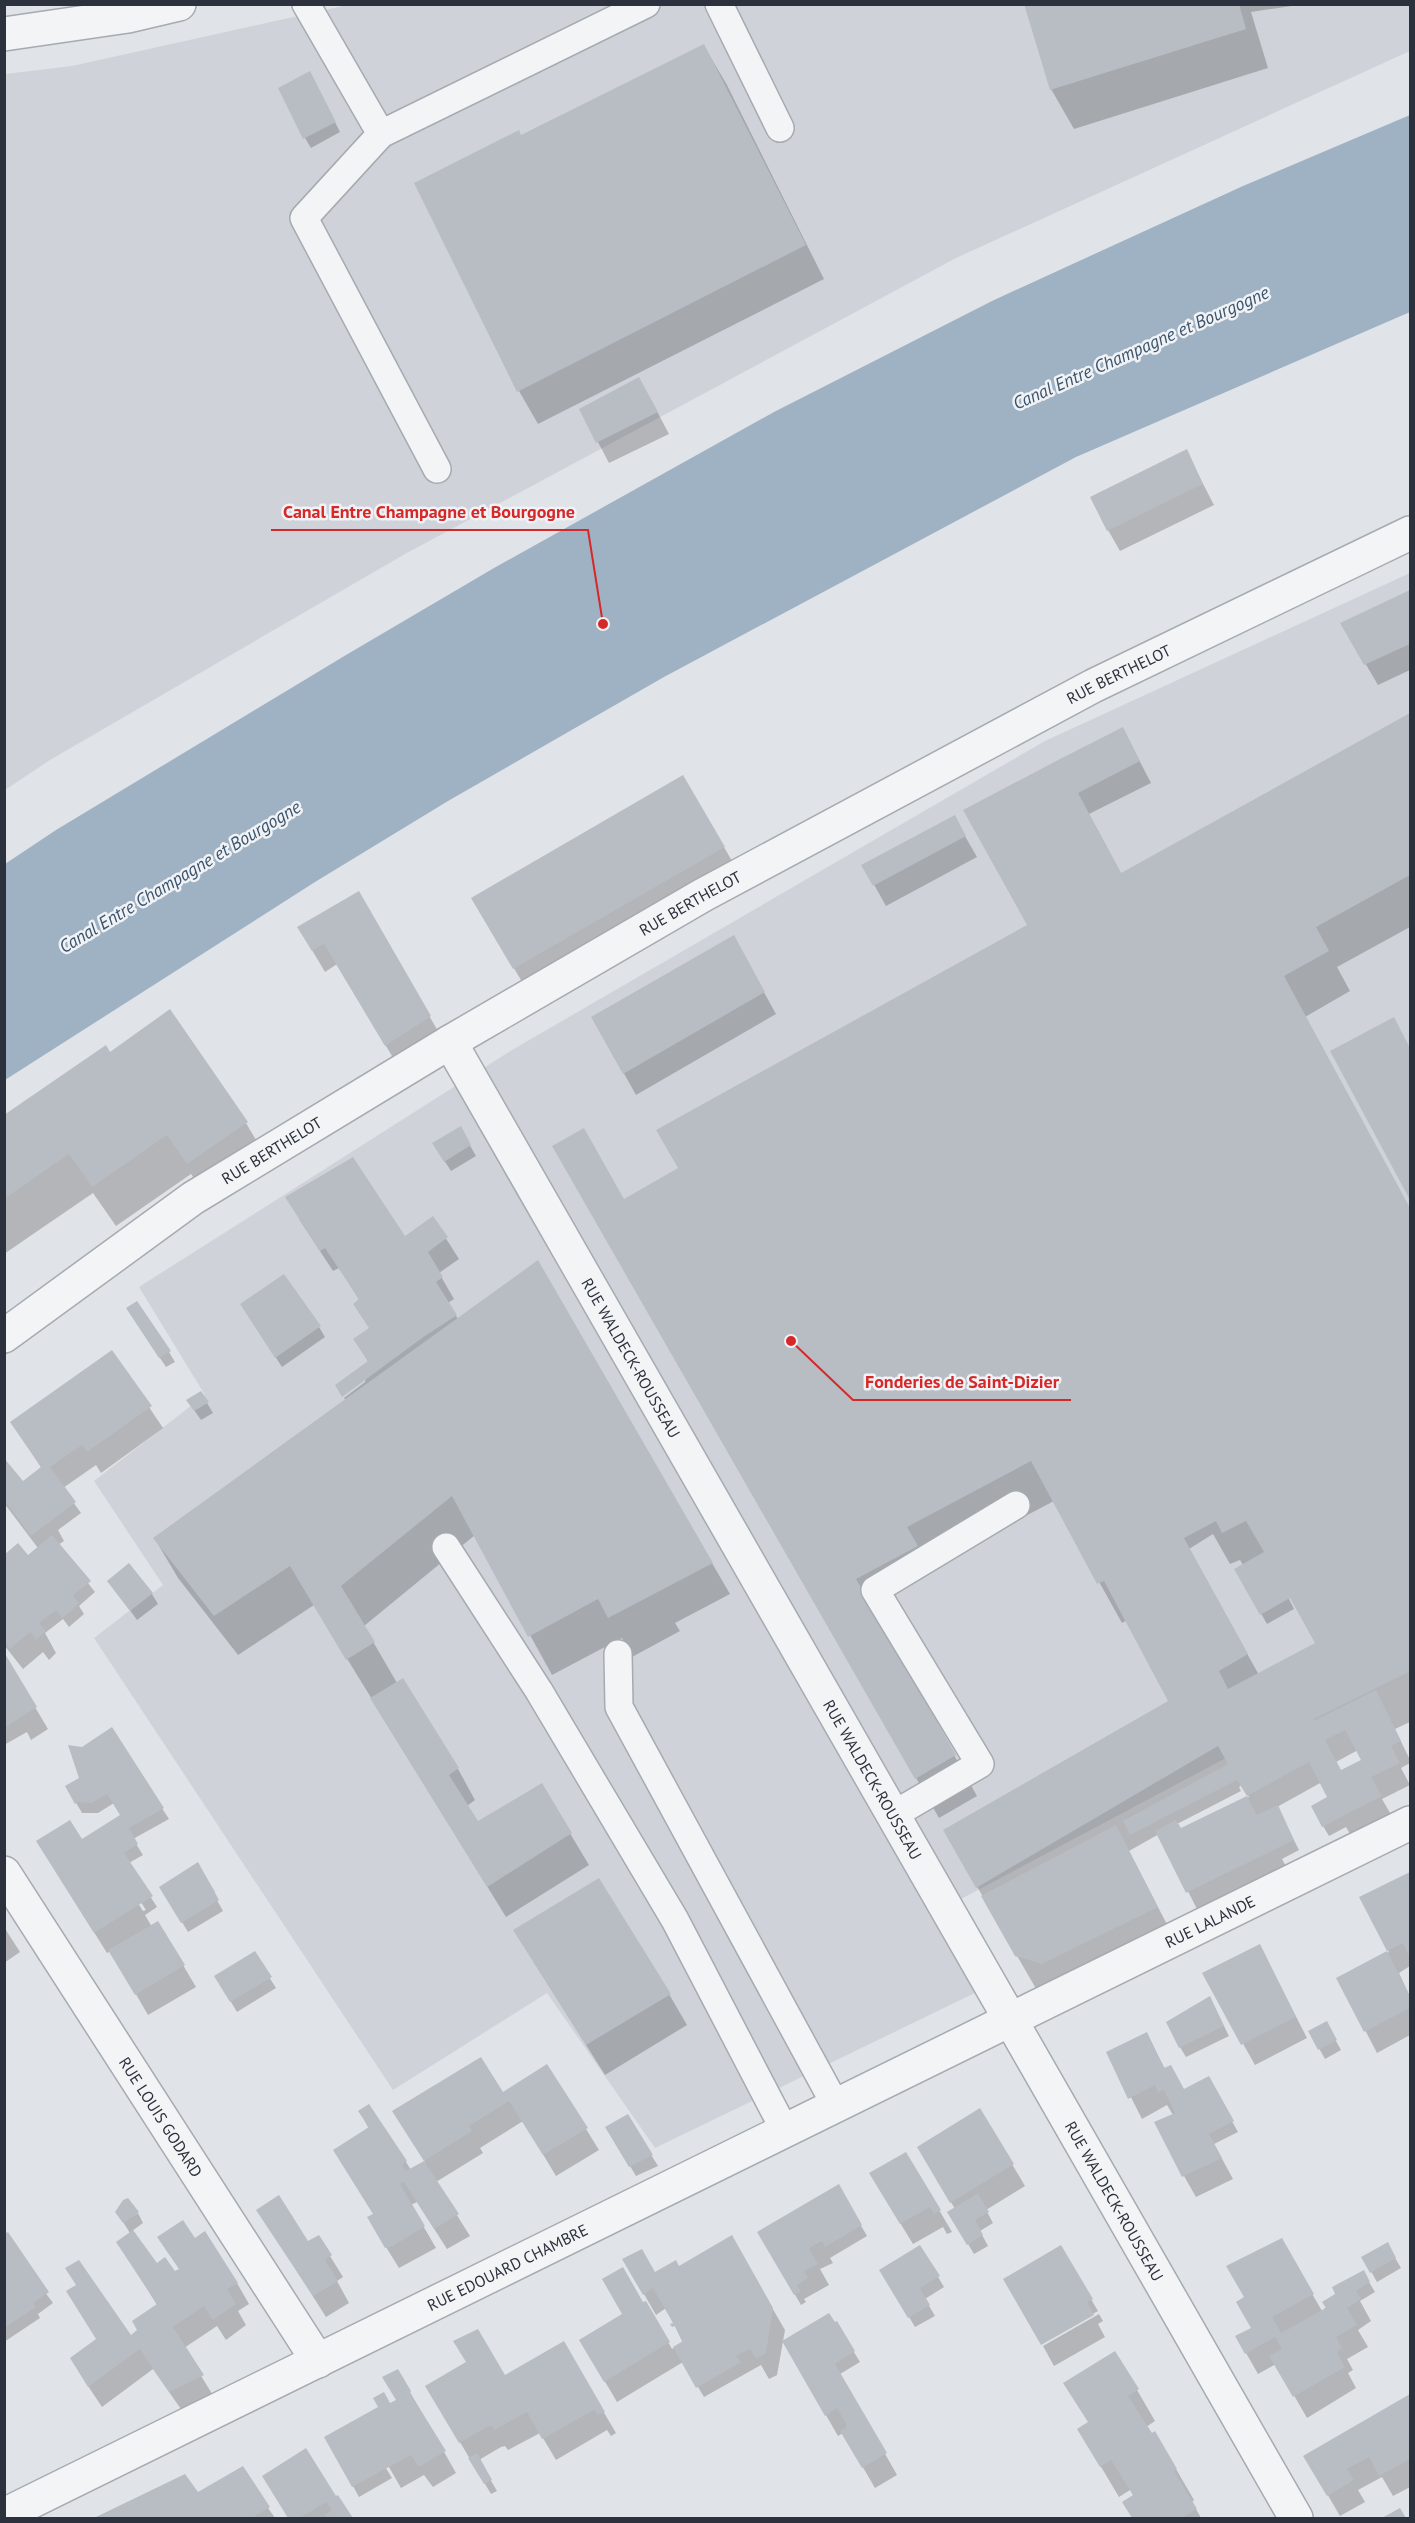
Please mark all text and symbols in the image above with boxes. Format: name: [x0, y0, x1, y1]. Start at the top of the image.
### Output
water label: Canal Entre Champagne et Bourgogne: [1009, 280, 1273, 415]
callout: Canal Entre Champagne et Bourgogne: [271, 494, 588, 530]
text: Canal Entre Champagne et Bourgogne: [283, 500, 575, 523]
street label: RUE BERTHELOT: [1063, 640, 1174, 708]
water label: Canal Entre Champagne et Bourgogne: [55, 795, 305, 958]
street label: RUE BERTHELOT: [636, 866, 745, 940]
street label: RUE BERTHELOT: [218, 1112, 326, 1188]
street label: RUE WALDECK-ROUSSEAU: [577, 1274, 685, 1441]
callout: Fonderies de Saint-Dizier: [853, 1364, 1071, 1400]
text: Fonderies de Saint-Dizier: [865, 1370, 1060, 1393]
street label: RUE WALDECK-ROUSSEAU: [819, 1696, 926, 1863]
street label: RUE LALANDE: [1161, 1891, 1258, 1952]
street label: RUE LOUIS GODARD: [115, 2053, 207, 2181]
street label: RUE WALDECK-ROUSSEAU: [1061, 2118, 1168, 2285]
street label: RUE EDOUARD CHAMBRE: [424, 2219, 591, 2315]

